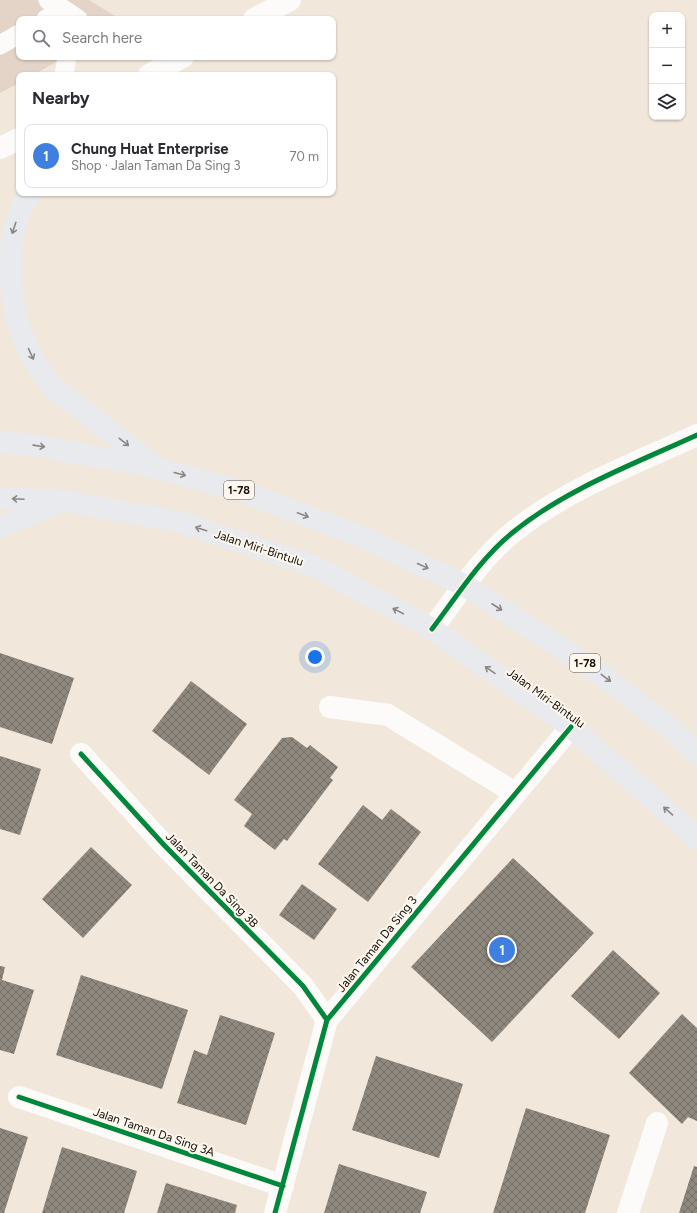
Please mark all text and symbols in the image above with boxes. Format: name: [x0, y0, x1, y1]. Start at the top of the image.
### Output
map controls: [649, 12, 685, 120]
button: +: [649, 12, 685, 48]
search box: [16, 16, 336, 60]
icon: search: [30, 27, 52, 49]
text: Search here: [62, 29, 142, 47]
button: −: [649, 48, 685, 84]
button: layers: [649, 84, 685, 120]
text: Nearby: [32, 88, 90, 108]
text: Chung Huat Enterprise: [71, 140, 229, 158]
text: 1: [43, 149, 49, 164]
text: 70 m: [289, 149, 319, 164]
text: Shop · Jalan Taman Da Sing 3: [71, 158, 241, 173]
one-way arrow: [10, 221, 17, 234]
one-way arrow: [28, 348, 35, 360]
one-way arrow: [118, 438, 129, 447]
one-way arrow: [32, 442, 45, 450]
one-way arrow: [173, 471, 186, 478]
road number: 1-78: [224, 481, 254, 499]
one-way arrow: [12, 495, 25, 502]
one-way arrow: [297, 511, 309, 519]
one-way arrow: [194, 525, 207, 532]
street label: Jalan Miri-Bintulu: [213, 527, 305, 569]
one-way arrow: [416, 563, 428, 570]
one-way arrow: [491, 603, 503, 611]
one-way arrow: [392, 607, 404, 614]
your location: [305, 647, 325, 667]
road number: 1-78: [570, 654, 600, 672]
street label: Jalan Miri-Bintulu: [504, 665, 588, 731]
one-way arrow: [485, 666, 496, 674]
one-way arrow: [600, 674, 611, 683]
one-way arrow: [663, 807, 674, 816]
street label: Jalan Taman Da Sing 3B: [163, 830, 261, 930]
street label: Jalan Taman Da Sing 3: [334, 893, 420, 995]
pin: 1: [489, 935, 515, 965]
street label: Jalan Taman Da Sing 3A: [91, 1105, 217, 1159]

